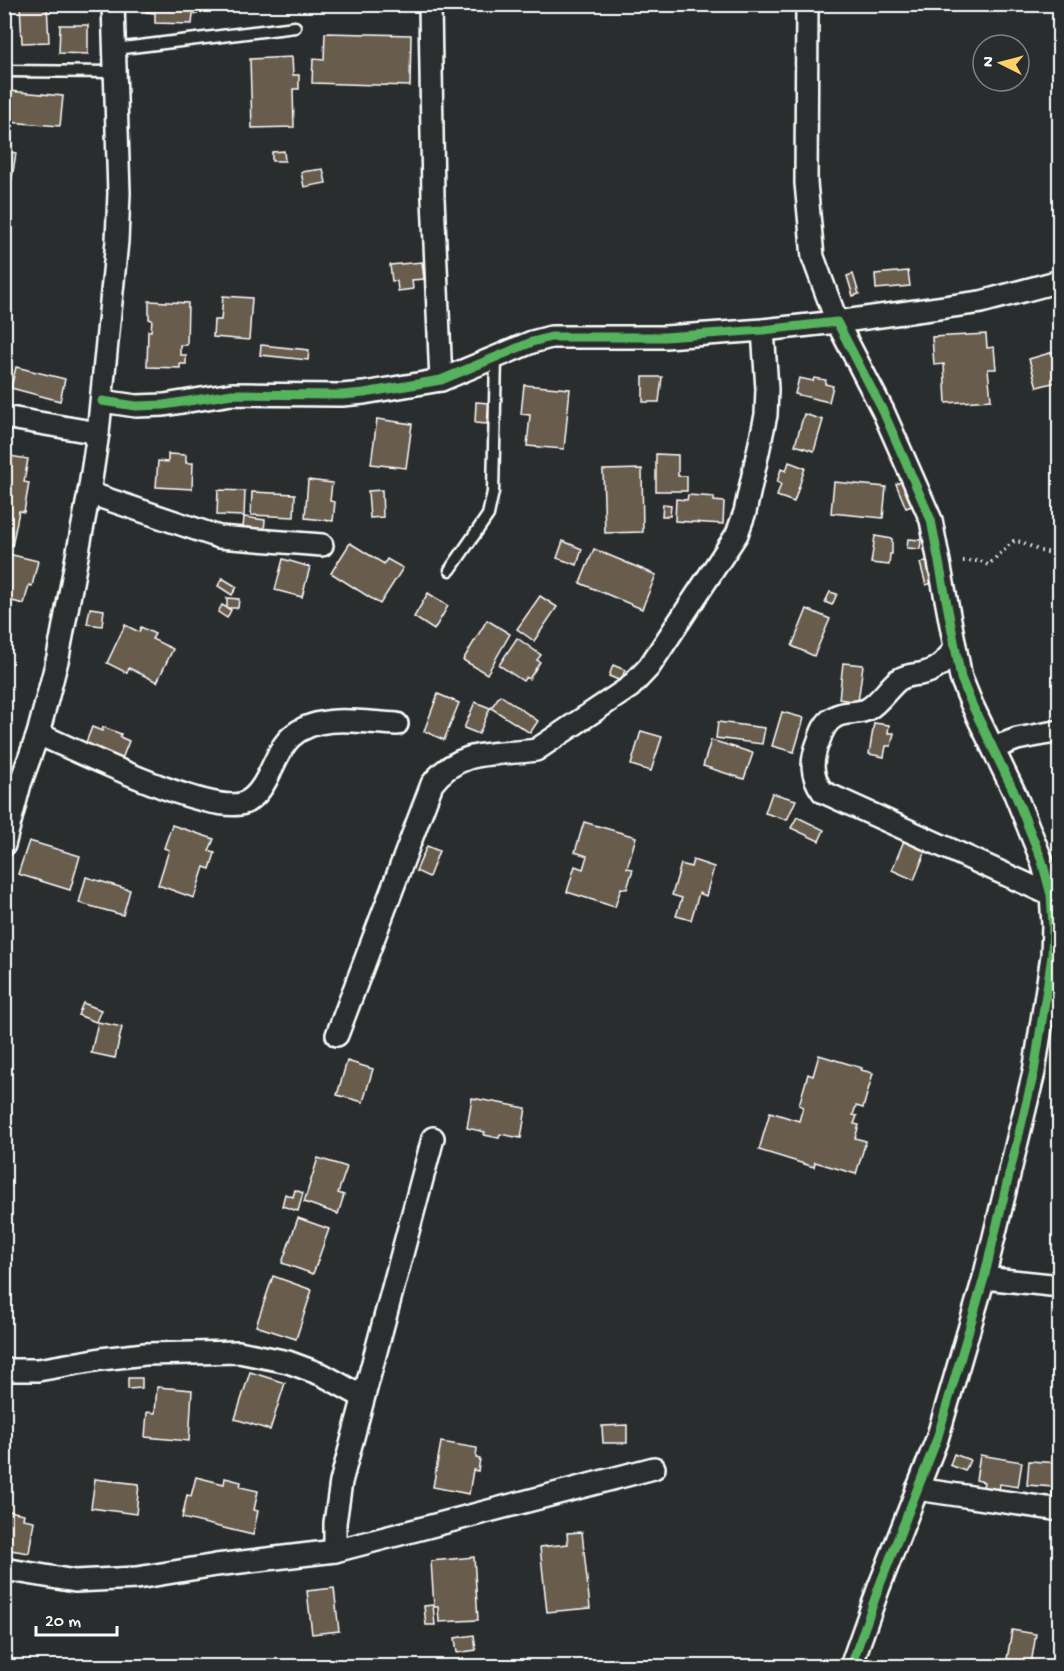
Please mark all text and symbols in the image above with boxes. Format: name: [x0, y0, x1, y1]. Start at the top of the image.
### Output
north arrow: [971, 33, 1031, 93]
text: N: [980, 55, 1000, 68]
scale bar: [36, 1599, 117, 1637]
text: 20 m: [45, 1612, 81, 1633]

